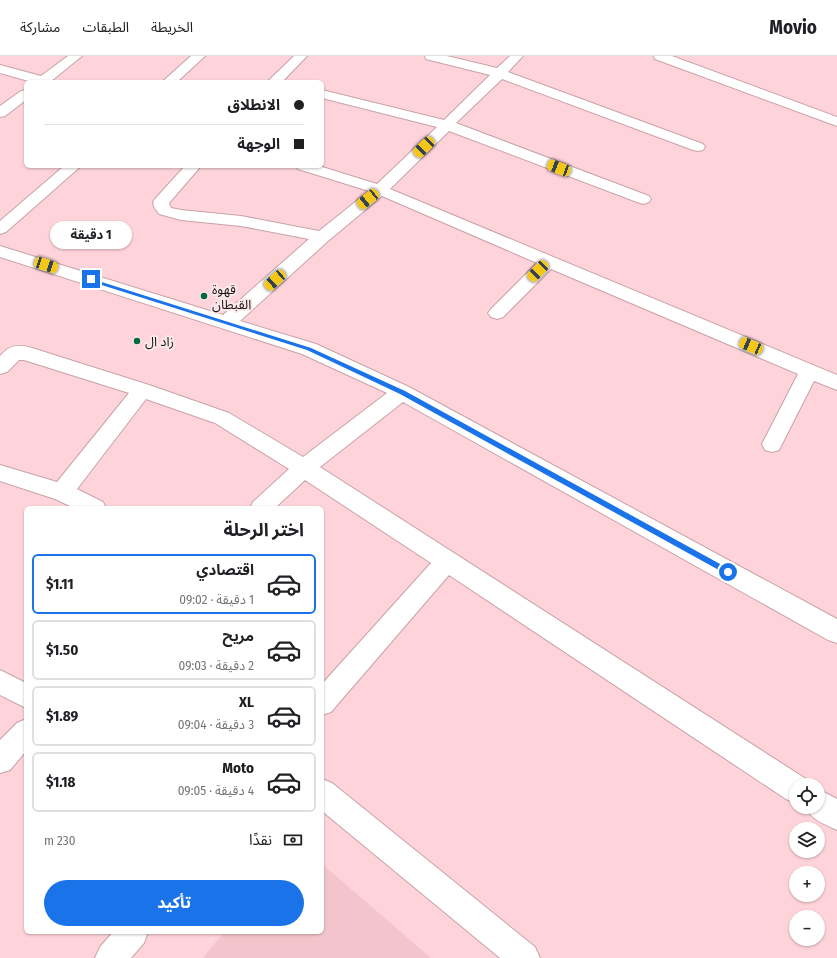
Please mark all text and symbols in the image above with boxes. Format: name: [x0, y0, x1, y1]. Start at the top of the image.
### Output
text: Movio: [769, 16, 817, 39]
text: مشاركة: [20, 19, 60, 36]
text: الطبقات: [82, 19, 129, 36]
text: الخريطة: [151, 19, 193, 36]
text: الانطلاق: [228, 96, 280, 114]
car: [411, 134, 437, 160]
text: الوجهة: [237, 135, 280, 153]
car: [546, 158, 572, 178]
car: [355, 187, 381, 211]
callout: 1 دقيقة: [50, 221, 132, 249]
text: 1 دقيقة: [71, 227, 111, 242]
car: [33, 256, 59, 274]
car: [525, 258, 551, 284]
car: [262, 268, 288, 292]
route end: [82, 270, 100, 288]
place label: قهوة القبطان: [212, 282, 251, 313]
marker: قهوة القبطان: [199, 291, 209, 301]
place label: زاد ال: [145, 334, 174, 350]
marker: زاد ال: [132, 336, 142, 346]
car: [738, 336, 764, 356]
text: اختر الرحلة: [223, 519, 304, 541]
text: اقتصادي: [196, 561, 254, 579]
route start: [719, 563, 737, 581]
icon: car: [266, 566, 302, 602]
text: $1.11: [46, 575, 74, 593]
text: 1 دقيقة · 09:02: [179, 592, 254, 607]
text: مريح: [222, 627, 254, 645]
icon: car: [266, 632, 302, 668]
text: $1.50: [46, 641, 78, 659]
text: 2 دقيقة · 09:03: [178, 658, 254, 673]
text: XL: [239, 693, 254, 711]
icon: car: [266, 698, 302, 734]
text: $1.89: [46, 707, 78, 725]
text: 3 دقيقة · 09:04: [178, 717, 254, 732]
text: Moto: [222, 759, 254, 777]
icon: car: [266, 764, 302, 800]
text: $1.18: [46, 773, 75, 791]
map controls: [789, 778, 825, 946]
button: locate: [789, 778, 825, 814]
text: 4 دقيقة · 09:05: [178, 783, 254, 798]
button: layers: [789, 822, 825, 858]
icon: cash: [282, 829, 304, 851]
text: نقدًا: [249, 831, 272, 849]
text: 230 m: [44, 833, 75, 848]
button: +: [789, 866, 825, 902]
button: تأكيد: [44, 880, 304, 926]
button: −: [789, 910, 825, 946]

